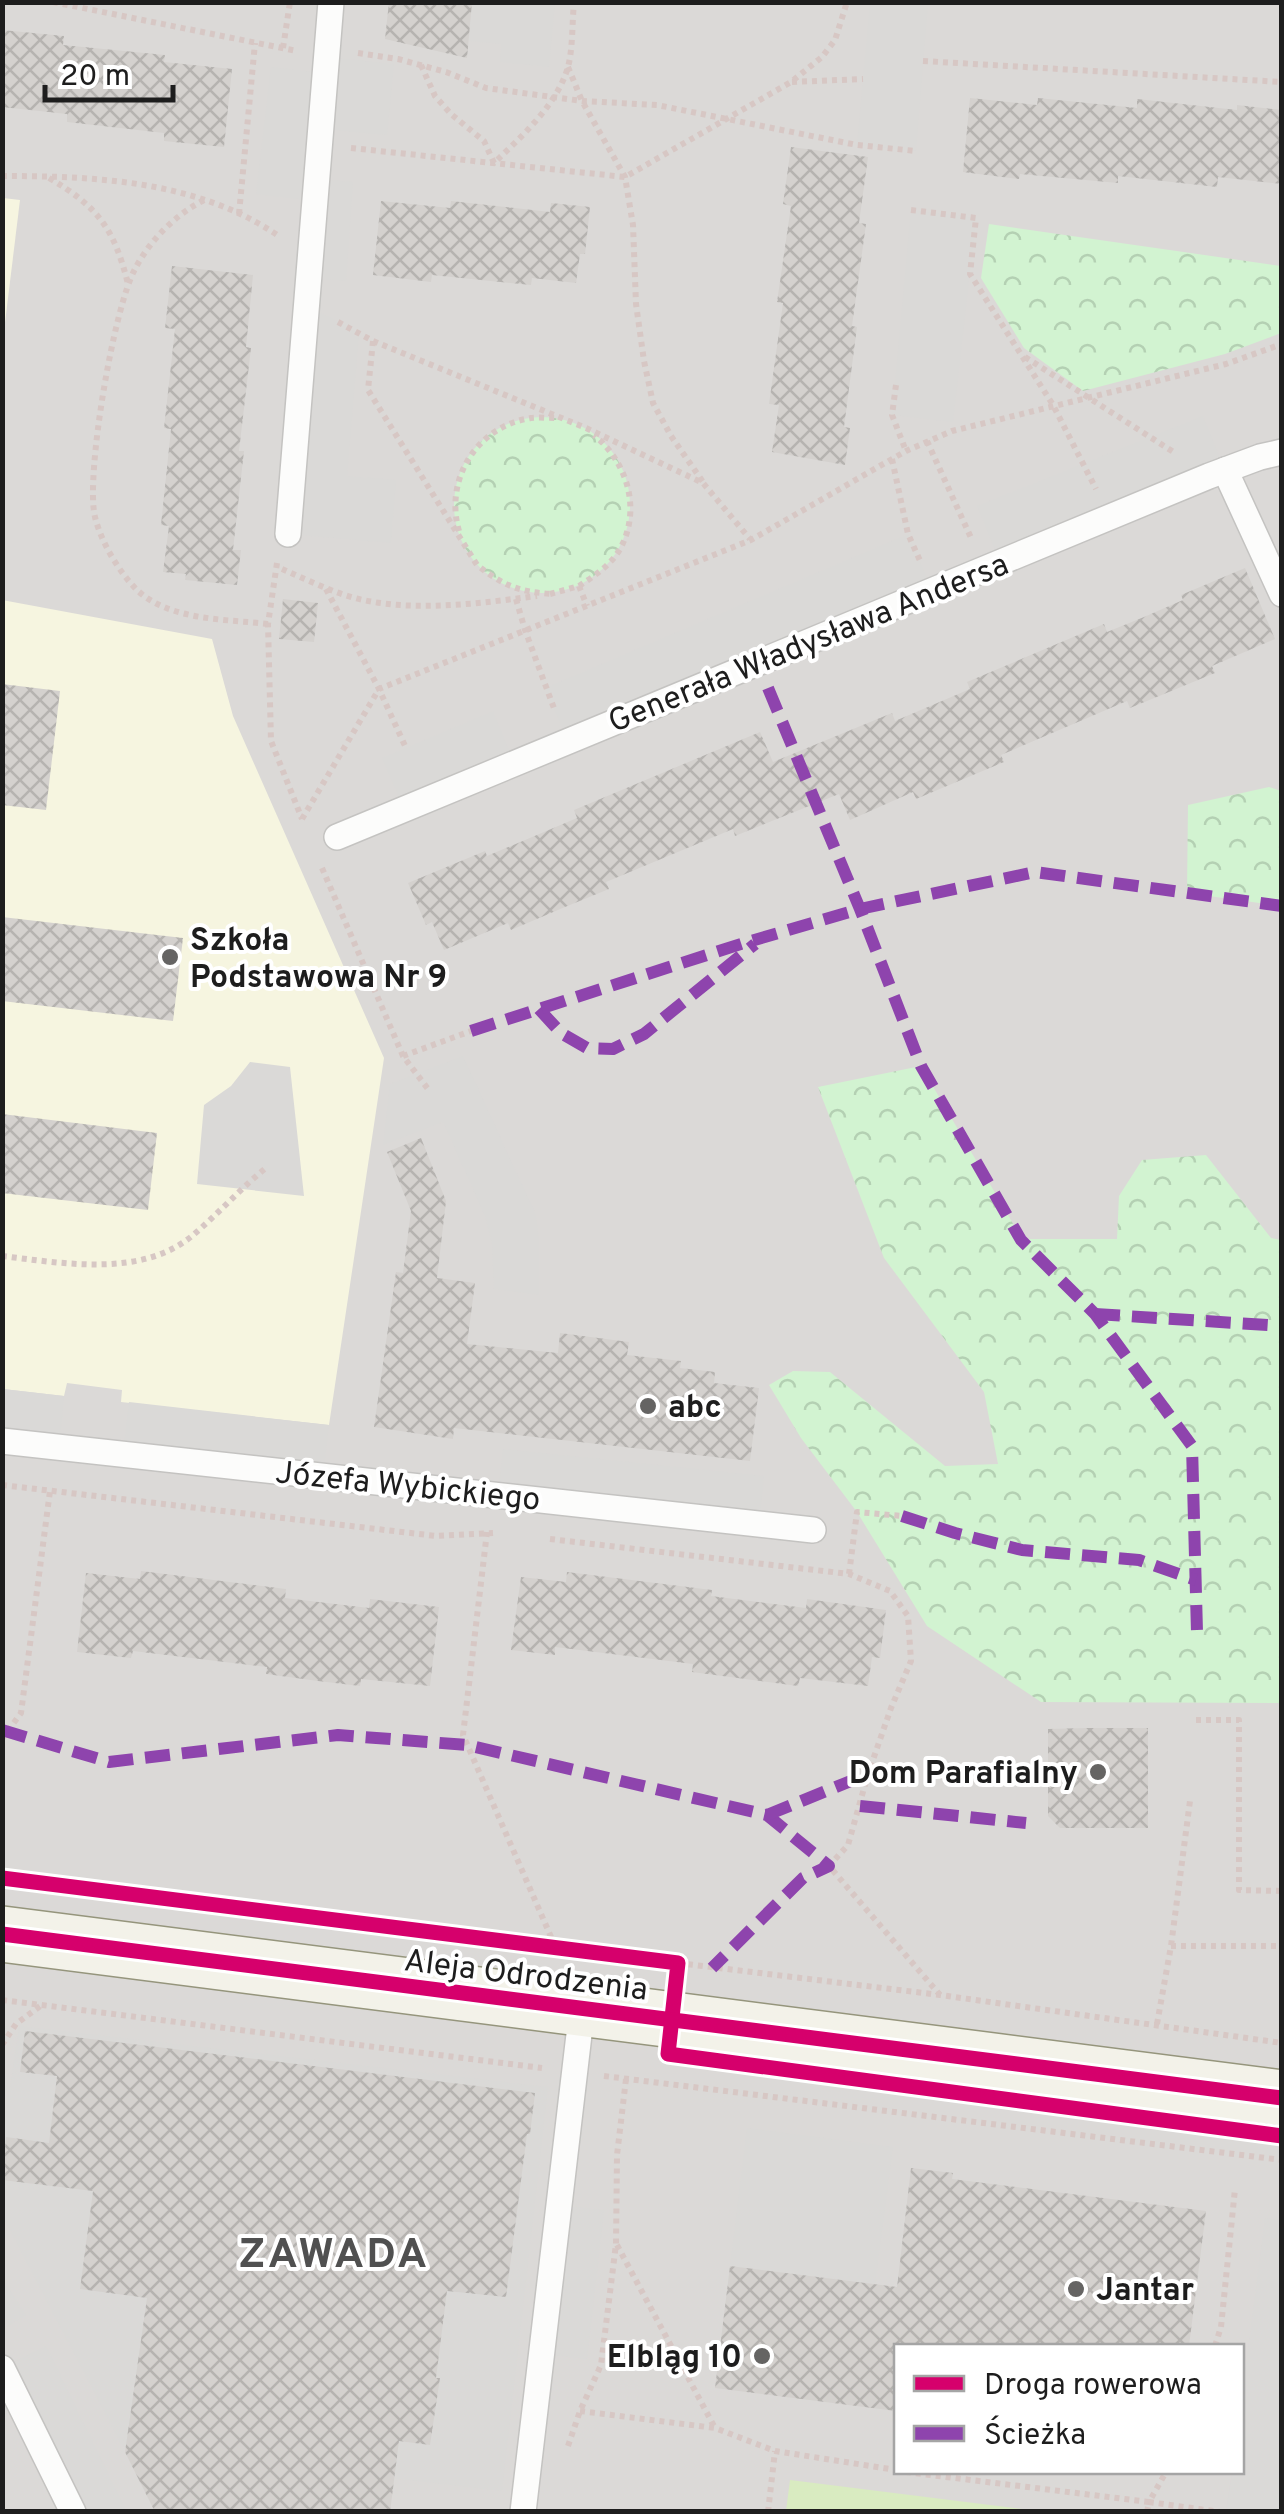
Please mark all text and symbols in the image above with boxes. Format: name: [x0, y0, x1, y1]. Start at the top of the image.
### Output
scale bar: [45, 40, 172, 102]
text: 20 m: [60, 59, 130, 96]
street label: Generała Władysława Andersa: [603, 546, 1015, 744]
place label: Szkoła Podstawowa Nr 9: [190, 922, 447, 999]
marker: Szkoła Podstawowa Nr 9: [159, 946, 181, 968]
place label: abc: [668, 1389, 722, 1429]
marker: abc: [637, 1395, 659, 1417]
street label: Józefa Wybickiego: [273, 1454, 542, 1522]
place label: Dom Parafialny: [849, 1755, 1078, 1795]
marker: Dom Parafialny: [1087, 1761, 1109, 1783]
street label: Aleja Odrodzenia: [402, 1942, 650, 2012]
district label: ZAWADA: [238, 2230, 430, 2283]
place label: Jantar: [1096, 2272, 1194, 2312]
marker: Jantar: [1065, 2278, 1087, 2300]
place label: Elbląg 10: [607, 2339, 742, 2379]
legend: [894, 2344, 1244, 2474]
marker: Elbląg 10: [751, 2345, 773, 2367]
text: Droga rowerowa: [984, 2368, 1202, 2405]
text: Ścieżka: [984, 2415, 1086, 2455]

